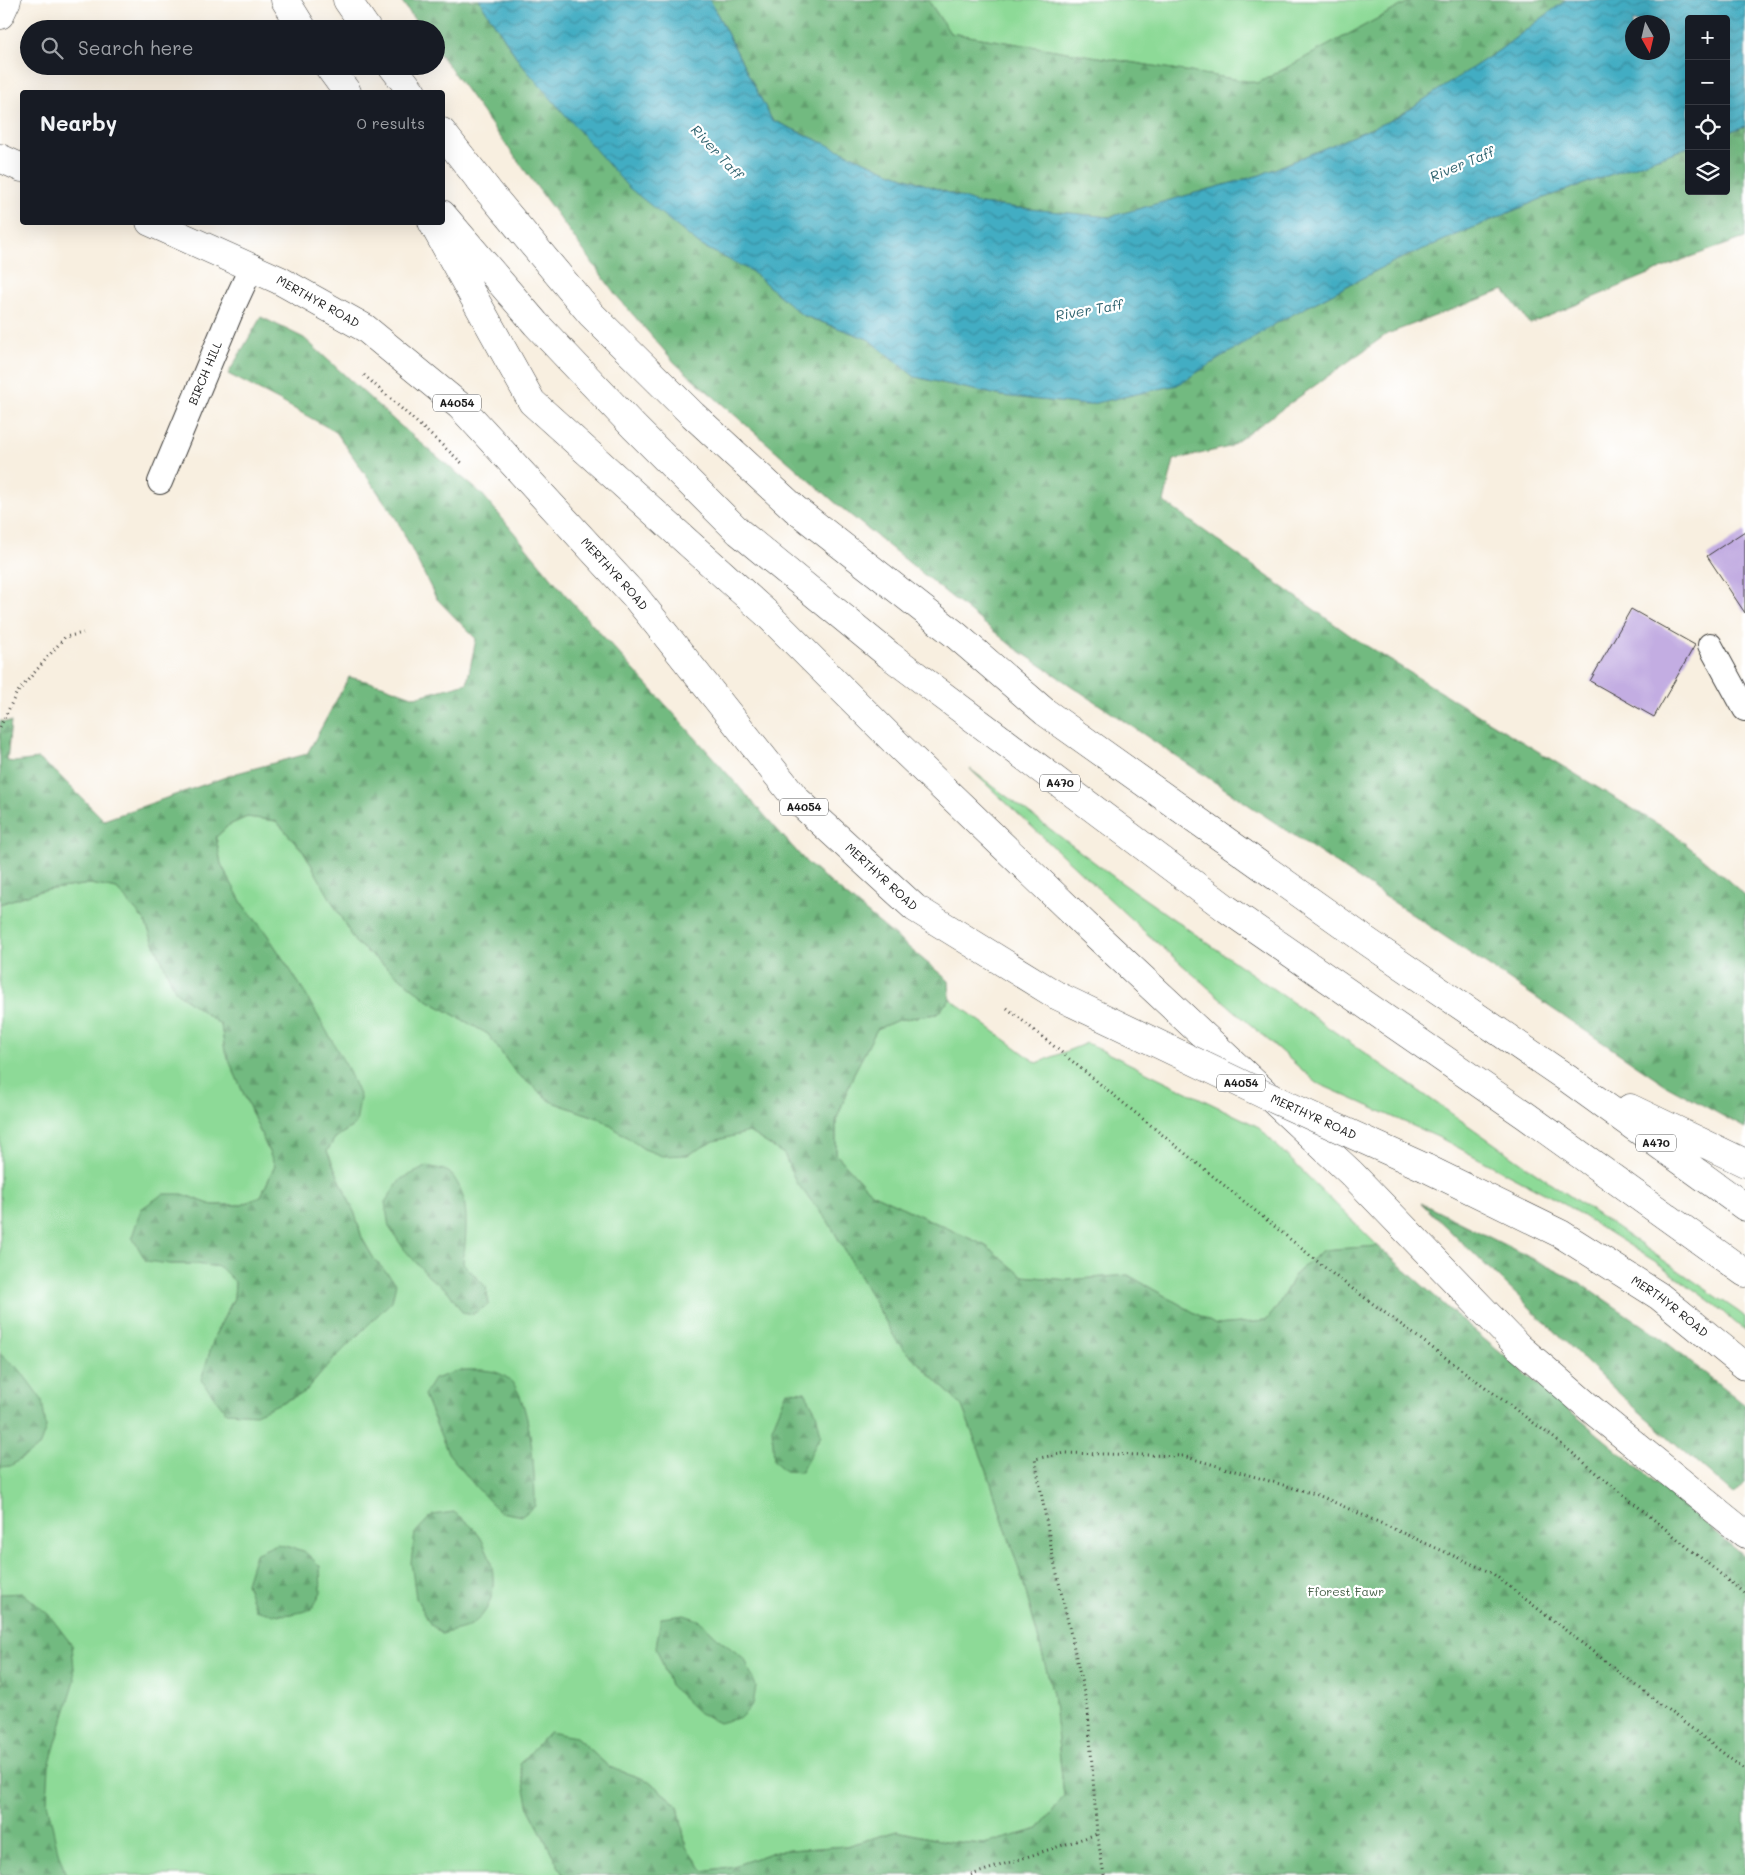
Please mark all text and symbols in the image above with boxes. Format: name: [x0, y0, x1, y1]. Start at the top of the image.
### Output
north arrow: [1625, 15, 1670, 60]
map controls: [1685, 15, 1730, 195]
button: +: [1685, 15, 1730, 60]
search box: [20, 20, 445, 75]
icon: search: [38, 34, 66, 62]
text: Search here: [78, 35, 194, 60]
button: −: [1685, 60, 1730, 105]
button: locate: [1685, 105, 1730, 150]
text: Nearby: [40, 109, 117, 136]
text: 0 results: [357, 112, 425, 133]
water label: River Taff: [687, 120, 749, 184]
water label: River Taff: [1427, 141, 1498, 186]
button: layers: [1685, 150, 1730, 195]
street label: MERTHYR ROAD: [274, 271, 363, 330]
water label: River Taff: [1054, 294, 1126, 325]
street label: BIRCH HILL: [184, 338, 225, 407]
road number: A4054: [433, 394, 481, 412]
street label: MERTHYR ROAD: [578, 534, 652, 613]
road number: A470: [1040, 774, 1080, 791]
road number: A4054: [780, 799, 828, 816]
street label: MERTHYR ROAD: [842, 839, 922, 914]
road number: A4054: [1217, 1074, 1265, 1092]
street label: MERTHYR ROAD: [1268, 1090, 1359, 1143]
road number: A470: [1636, 1134, 1676, 1152]
street label: MERTHYR ROAD: [1629, 1272, 1712, 1340]
park label: Fforest Fawr: [1308, 1583, 1384, 1599]

